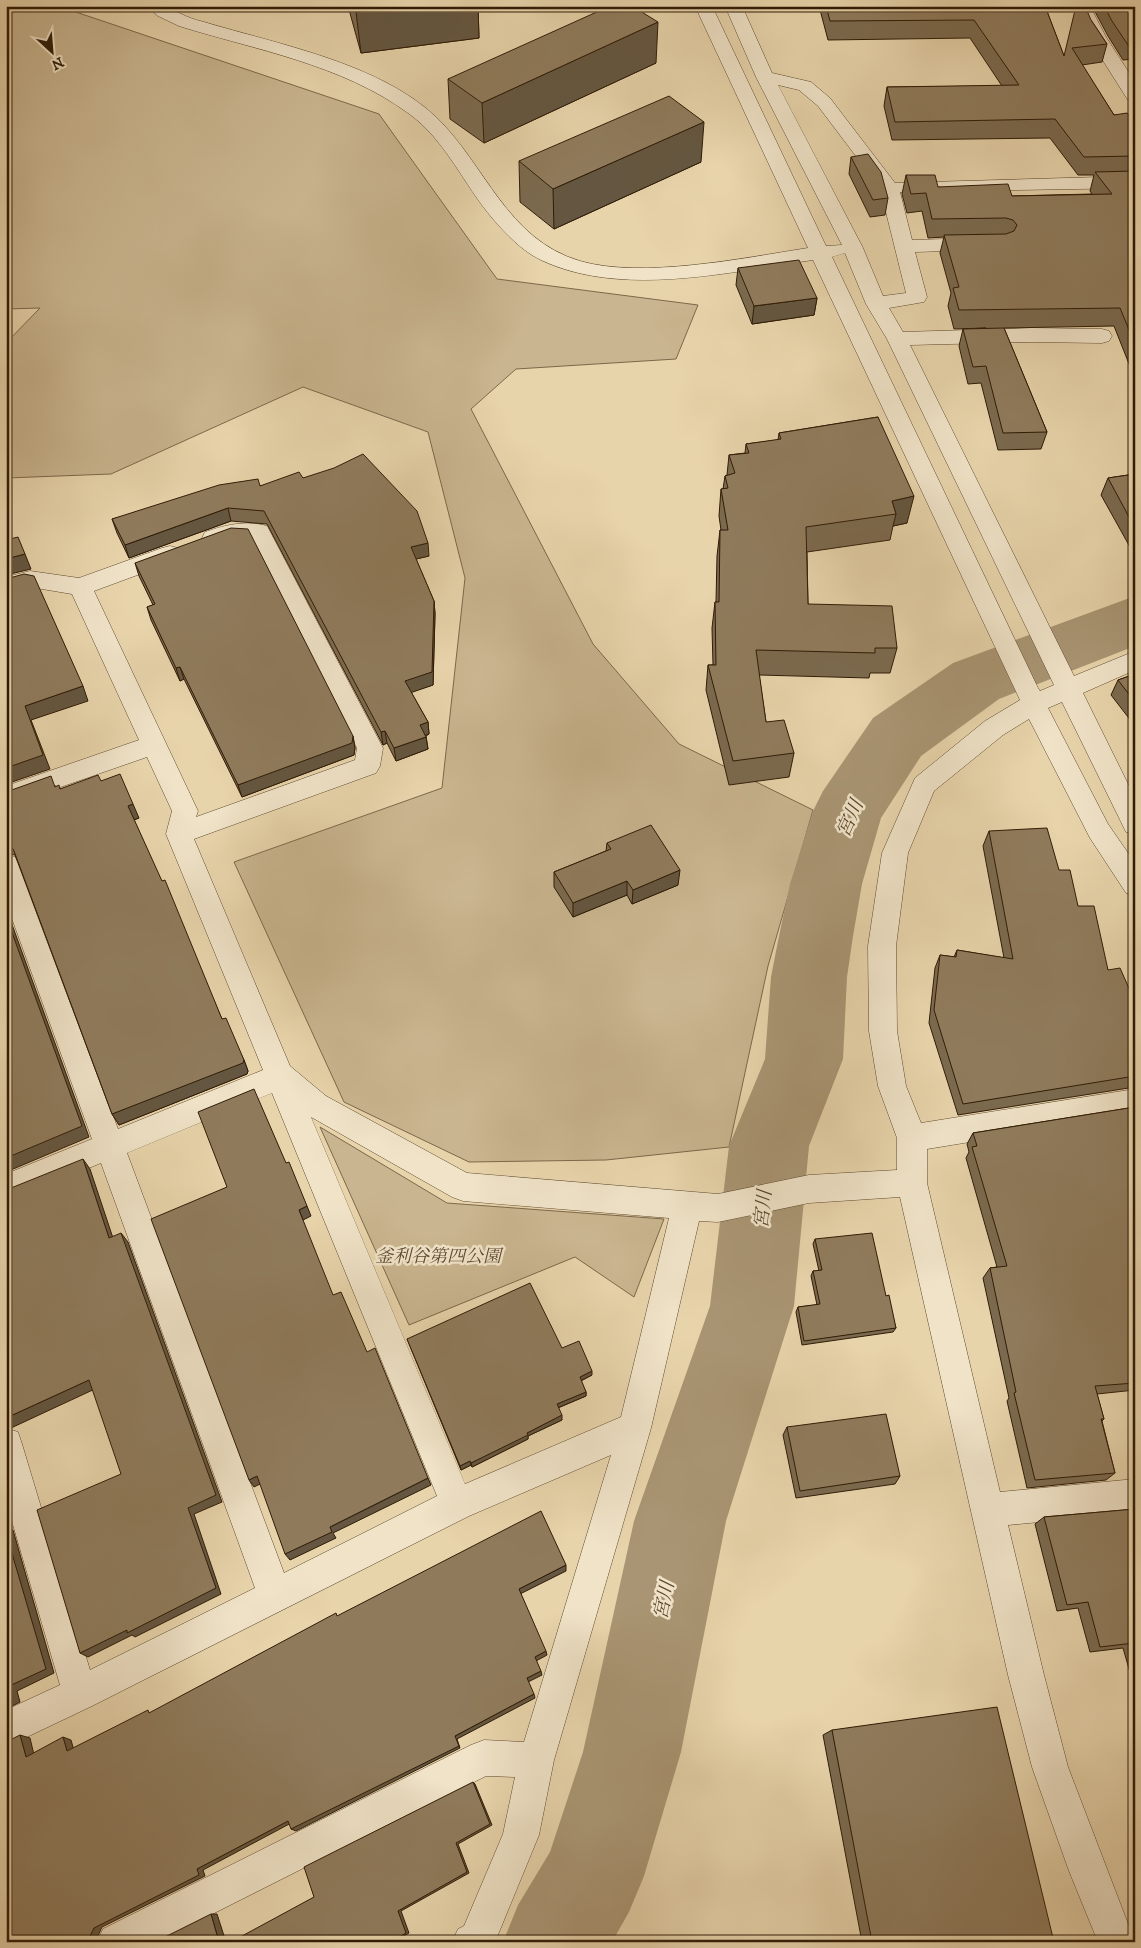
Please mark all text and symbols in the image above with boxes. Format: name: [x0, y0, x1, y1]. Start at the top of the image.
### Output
north arrow: [28, 28, 78, 78]
text: N: [48, 52, 66, 74]
water label: 宮川: [832, 795, 869, 841]
water label: 宮川: [750, 1187, 777, 1229]
park label: 釜利谷第四公園: [375, 1246, 504, 1268]
water label: 宮川: [649, 1577, 680, 1621]

